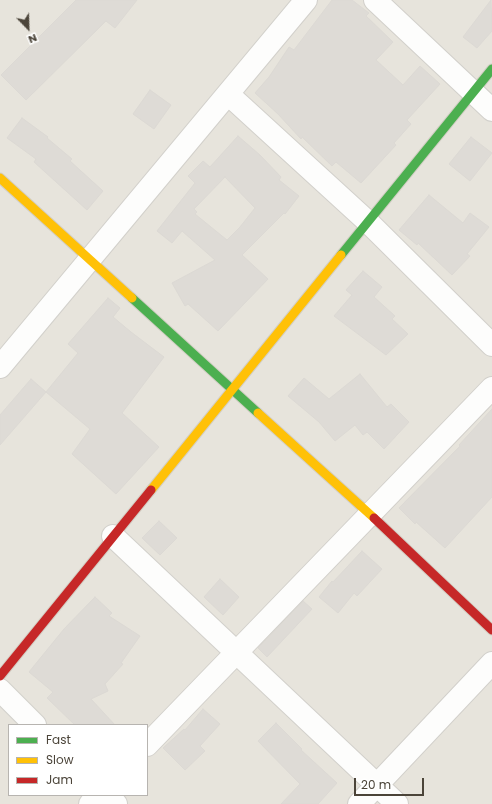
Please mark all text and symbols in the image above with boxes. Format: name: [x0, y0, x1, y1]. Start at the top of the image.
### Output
north arrow: [8, 8, 48, 48]
text: N: [26, 30, 40, 48]
legend: [8, 724, 148, 796]
text: Fast: [46, 731, 71, 748]
text: Slow: [46, 751, 74, 768]
scale bar: [356, 770, 426, 796]
text: Jam: [46, 771, 73, 788]
text: 20 m: [361, 776, 391, 793]

